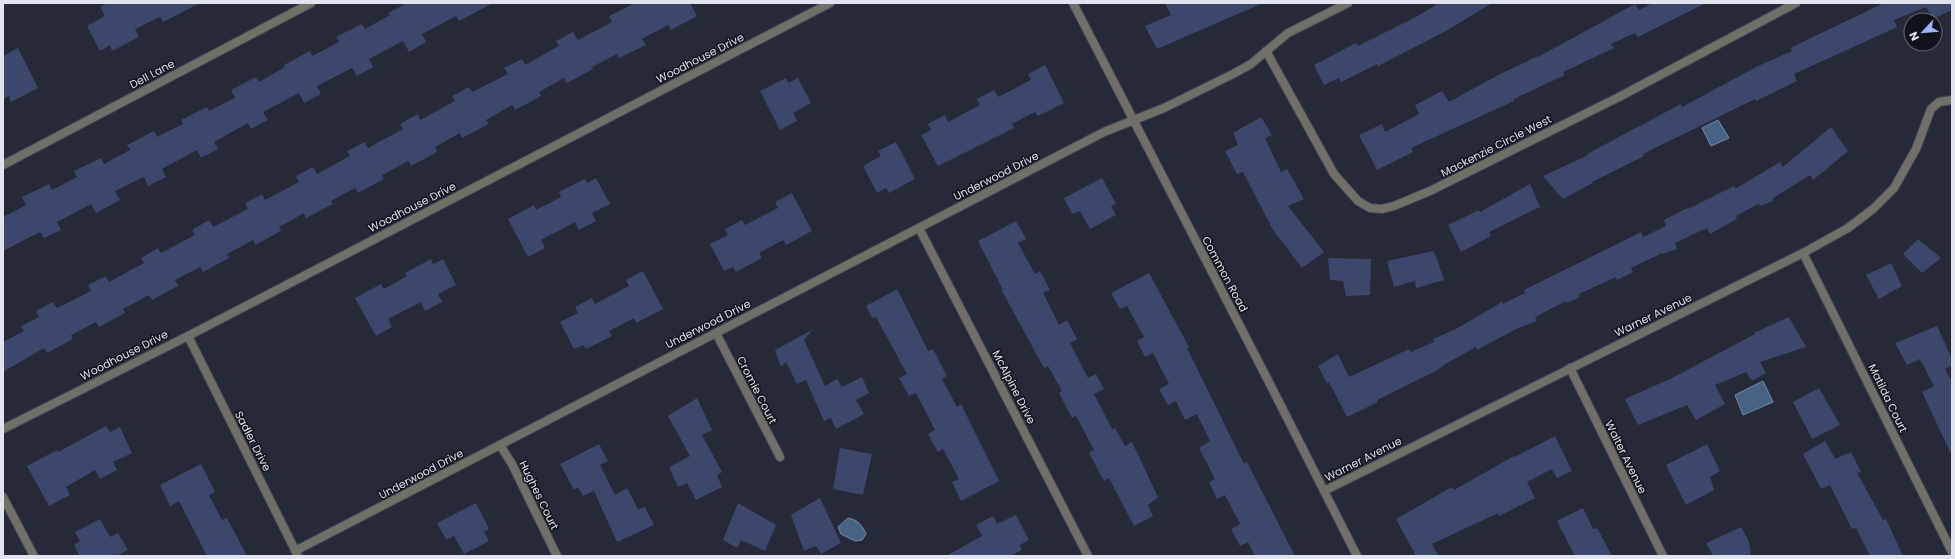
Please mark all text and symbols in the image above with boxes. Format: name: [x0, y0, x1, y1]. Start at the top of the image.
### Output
north arrow: [1903, 12, 1943, 52]
street label: Woodhouse Drive: [653, 29, 747, 87]
text: N: [1905, 29, 1923, 44]
street label: Dell Lane: [127, 55, 178, 93]
street label: Mackenzie Circle West: [1438, 111, 1554, 181]
street label: Underwood Drive: [951, 147, 1042, 204]
street label: Woodhouse Drive: [365, 178, 459, 236]
street label: Common Road: [1198, 233, 1252, 315]
street label: Warner Avenue: [1612, 289, 1695, 341]
street label: Underwood Drive: [663, 295, 754, 352]
street label: Woodhouse Drive: [77, 326, 171, 384]
street label: McAlpine Drive: [989, 347, 1040, 427]
street label: Cromie Court: [733, 353, 781, 427]
street label: Matilda Court: [1864, 361, 1912, 435]
street label: Sadler Drive: [231, 408, 275, 474]
street label: Walter Avenue: [1601, 418, 1651, 497]
street label: Warner Avenue: [1322, 433, 1404, 485]
street label: Underwood Drive: [376, 445, 466, 503]
street label: Hughes Court: [515, 458, 563, 532]

